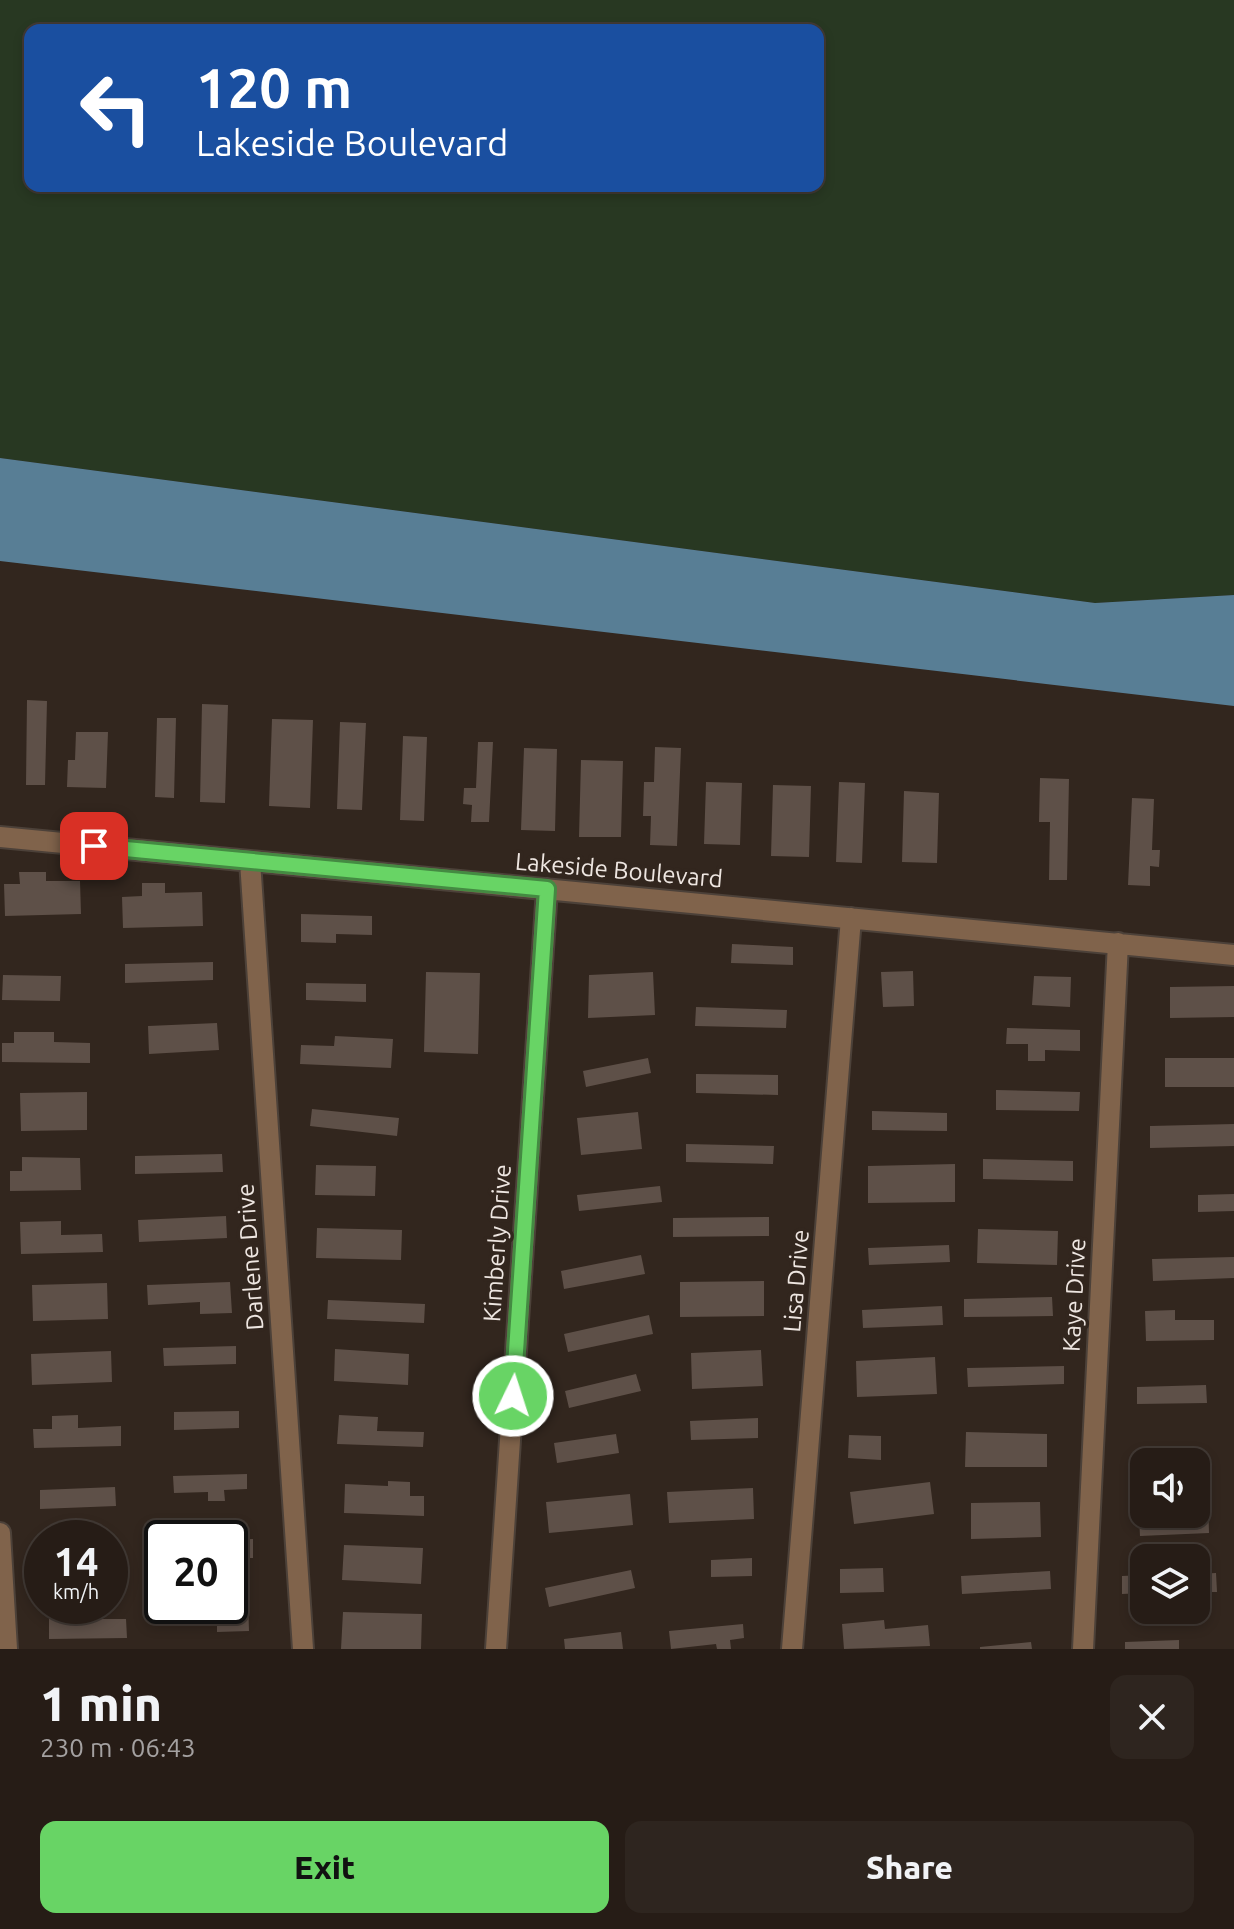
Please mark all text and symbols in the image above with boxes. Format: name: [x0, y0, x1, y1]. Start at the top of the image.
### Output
icon: left: [64, 56, 168, 160]
text: 120 m: [196, 56, 352, 119]
text: Lakeside Boulevard: [196, 122, 508, 163]
pin: [60, 812, 128, 880]
icon: arrive: [72, 824, 116, 868]
street label: Lakeside Boulevard: [514, 847, 724, 893]
street label: Kimberly Drive: [478, 1163, 516, 1323]
street label: Darlene Drive: [231, 1183, 269, 1331]
street label: Lisa Drive: [778, 1228, 814, 1334]
street label: Kaye Drive: [1058, 1237, 1090, 1353]
position arrow: [471, 1354, 555, 1438]
map controls: [1130, 1448, 1210, 1624]
button: sound: [1130, 1448, 1210, 1528]
speed limit sign: 20: [144, 1520, 248, 1624]
text: 14: [53, 1539, 99, 1584]
button: layers: [1130, 1544, 1210, 1624]
text: km/h: [53, 1580, 99, 1603]
button: close: [1110, 1675, 1194, 1759]
text: 1 min: [40, 1676, 162, 1730]
text: 230 m · 06:43: [40, 1733, 196, 1762]
button: Exit: [40, 1821, 609, 1913]
button: Share: [625, 1821, 1194, 1913]

